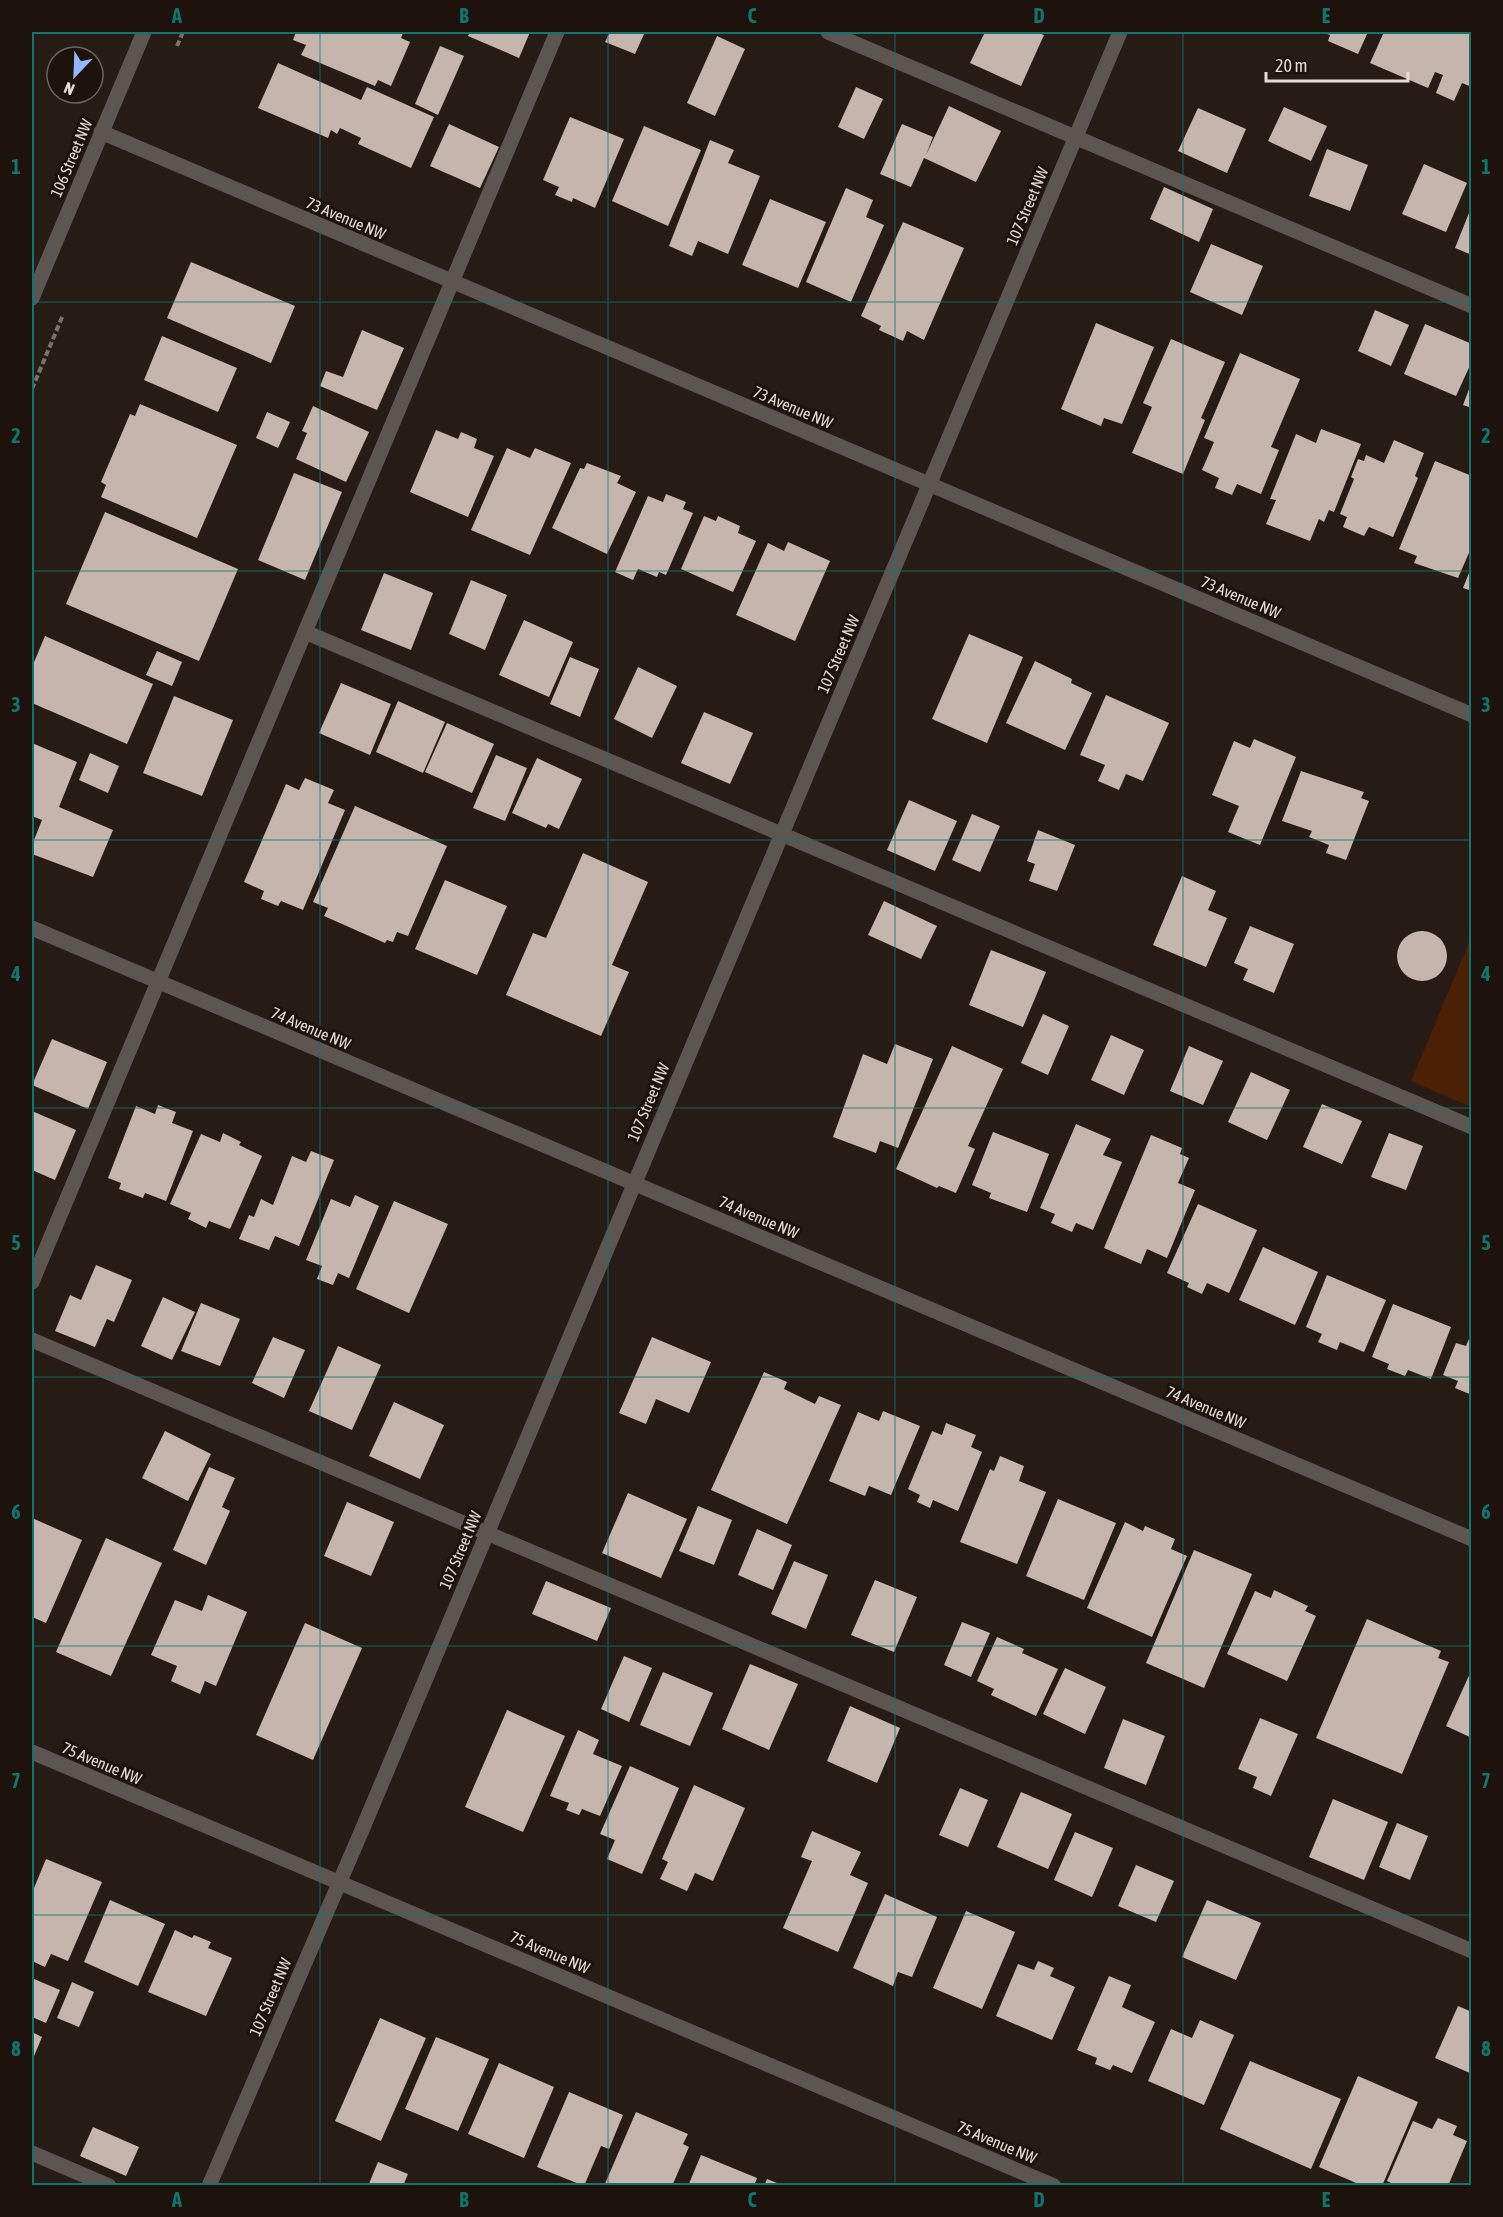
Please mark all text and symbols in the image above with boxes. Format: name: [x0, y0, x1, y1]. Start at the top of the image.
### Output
text: A: [171, 4, 182, 27]
text: B: [459, 4, 469, 27]
text: C: [748, 4, 757, 27]
text: D: [1033, 4, 1045, 27]
text: E: [1322, 4, 1331, 27]
north arrow: [45, 45, 105, 105]
scale bar: [1266, 45, 1408, 83]
text: 20 m: [1275, 55, 1307, 76]
text: N: [61, 79, 77, 99]
street label: 106 Street NW: [46, 116, 96, 200]
text: 1: [11, 155, 21, 178]
text: 1: [1481, 155, 1491, 178]
street label: 107 Street NW: [1002, 164, 1052, 248]
street label: 73 Avenue NW: [303, 193, 389, 243]
street label: 73 Avenue NW: [750, 382, 836, 432]
text: 2: [11, 424, 21, 447]
text: 2: [1481, 424, 1491, 447]
street label: 73 Avenue NW: [1198, 572, 1284, 622]
street label: 107 Street NW: [813, 612, 863, 696]
text: 3: [11, 693, 21, 716]
text: 3: [1481, 693, 1491, 716]
text: 4: [10, 962, 21, 985]
text: 4: [1480, 962, 1491, 985]
street label: 74 Avenue NW: [268, 1003, 354, 1053]
street label: 107 Street NW: [623, 1060, 673, 1144]
street label: 74 Avenue NW: [716, 1192, 802, 1242]
text: 5: [11, 1231, 21, 1254]
text: 5: [1481, 1231, 1491, 1254]
street label: 74 Avenue NW: [1163, 1382, 1249, 1432]
text: 6: [11, 1500, 21, 1523]
text: 6: [1481, 1500, 1491, 1523]
street label: 107 Street NW: [435, 1508, 485, 1592]
street label: 75 Avenue NW: [59, 1738, 145, 1788]
text: 7: [11, 1769, 21, 1792]
text: 7: [1481, 1769, 1491, 1792]
street label: 75 Avenue NW: [507, 1927, 593, 1977]
street label: 107 Street NW: [245, 1955, 295, 2039]
text: 8: [11, 2037, 21, 2060]
text: 8: [1481, 2037, 1491, 2060]
street label: 75 Avenue NW: [954, 2117, 1040, 2167]
text: A: [171, 2188, 182, 2211]
text: B: [459, 2188, 469, 2211]
text: C: [748, 2188, 757, 2211]
text: D: [1033, 2188, 1045, 2211]
text: E: [1322, 2188, 1331, 2211]

